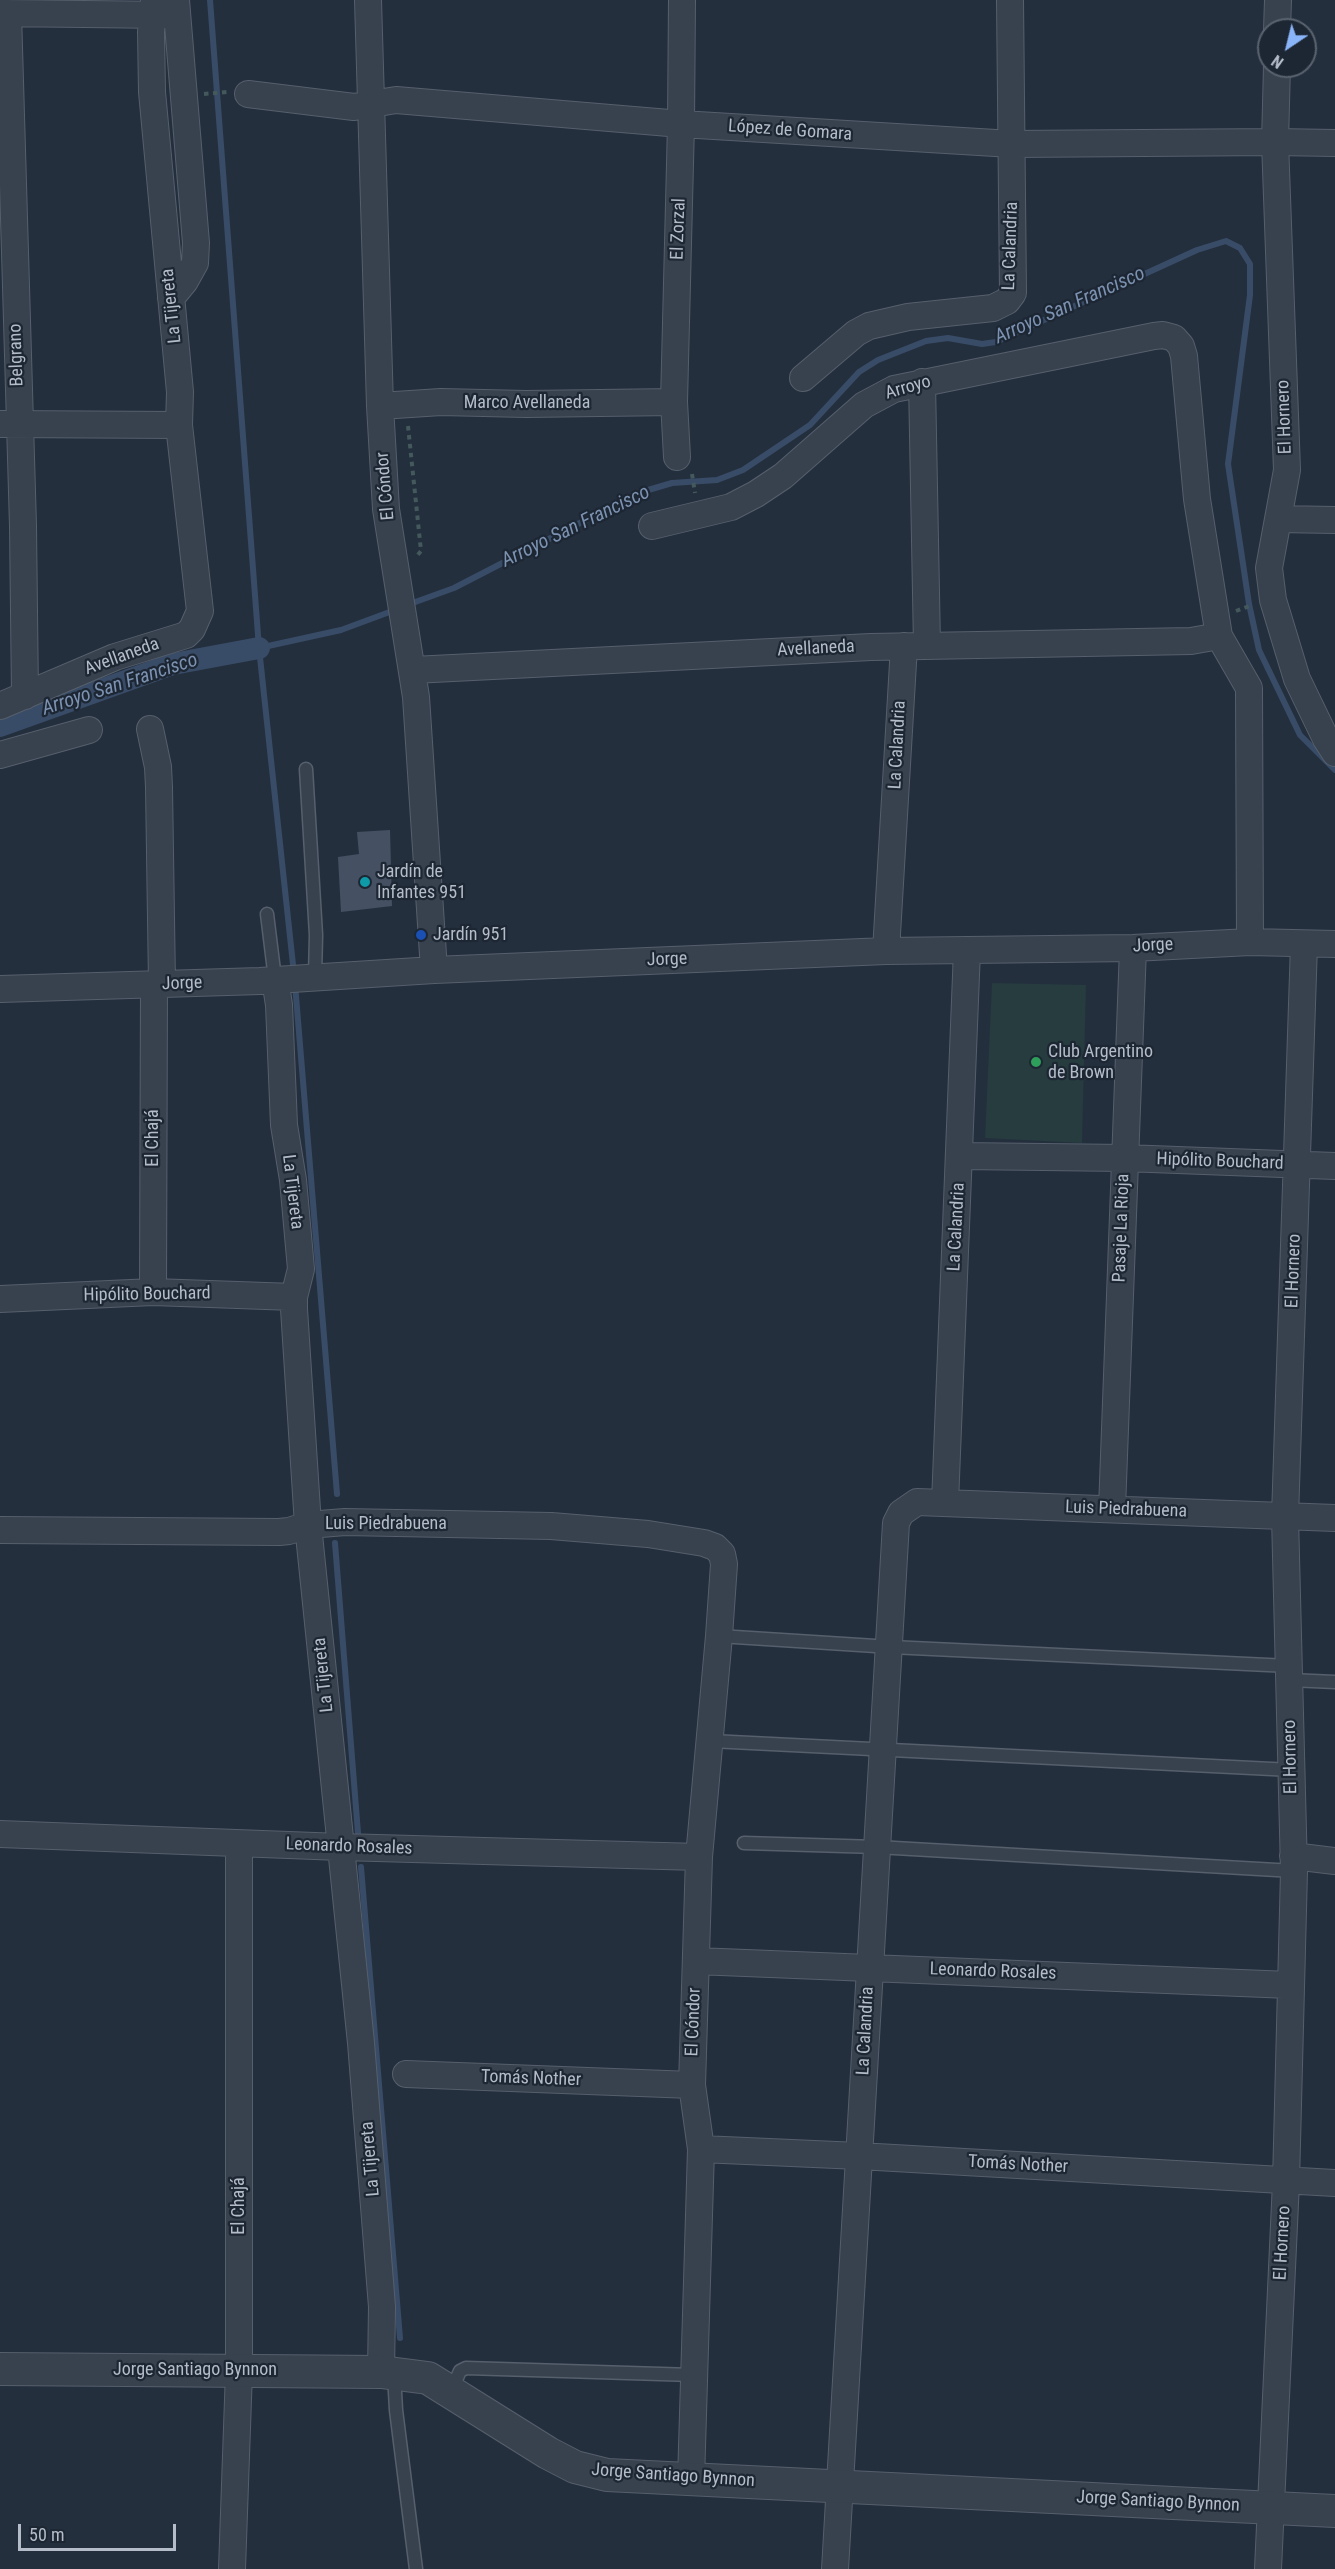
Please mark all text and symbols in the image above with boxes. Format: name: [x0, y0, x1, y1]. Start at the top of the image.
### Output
north arrow: [1257, 18, 1317, 78]
text: N: [1268, 51, 1287, 72]
street label: López de Gomara: [727, 116, 853, 146]
street label: El Zorzal: [667, 198, 691, 260]
street label: La Calandria: [999, 201, 1023, 291]
water label: Arroyo San Francisco: [991, 262, 1149, 350]
street label: La Tijereta: [157, 268, 187, 344]
street label: Belgrano: [5, 323, 29, 387]
street label: Arroyo: [883, 371, 933, 405]
street label: El Hornero: [1273, 379, 1297, 455]
street label: Marco Avellaneda: [464, 392, 590, 414]
street label: El Cóndor: [372, 451, 400, 521]
water label: Arroyo San Francisco: [498, 481, 654, 573]
street label: Avellaneda: [82, 634, 162, 680]
street label: Avellaneda: [777, 636, 855, 662]
water label: Arroyo San Francisco: [39, 649, 201, 721]
street label: La Calandria: [885, 700, 911, 790]
place label: Jardín de Infantes 951: [377, 861, 466, 904]
marker: Jardín de Infantes 951: [358, 875, 372, 889]
place label: Jardín 951: [433, 924, 508, 946]
marker: Jardín 951: [414, 928, 428, 942]
street label: Jorge: [1132, 934, 1174, 958]
street label: Jorge: [646, 949, 688, 971]
street label: Jorge: [161, 973, 203, 995]
place label: Club Argentino de Brown: [1048, 1041, 1153, 1084]
marker: Club Argentino de Brown: [1029, 1055, 1043, 1069]
street label: El Chajá: [142, 1109, 164, 1167]
street label: Hipólito Bouchard: [1156, 1149, 1284, 1175]
street label: La Tijereta: [277, 1153, 307, 1231]
street label: Pasaje La Rioja: [1109, 1173, 1135, 1283]
street label: La Calandria: [944, 1182, 970, 1272]
street label: El Hornero: [1282, 1233, 1306, 1309]
street label: Hipólito Bouchard: [83, 1283, 211, 1307]
street label: Luis Piedrabuena: [1065, 1497, 1187, 1523]
street label: Luis Piedrabuena: [325, 1513, 447, 1535]
street label: La Tijereta: [309, 1637, 339, 1713]
street label: El Hornero: [1280, 1720, 1302, 1794]
street label: Leonardo Rosales: [285, 1834, 413, 1860]
street label: Leonardo Rosales: [929, 1959, 1057, 1985]
street label: La Calandria: [853, 1986, 879, 2076]
street label: El Cóndor: [682, 1987, 706, 2057]
street label: Tomás Nother: [481, 2066, 581, 2092]
street label: La Tijereta: [357, 2121, 385, 2197]
street label: Tomás Nother: [967, 2152, 1069, 2178]
street label: El Chajá: [228, 2177, 250, 2235]
street label: El Hornero: [1270, 2205, 1296, 2281]
street label: Jorge Santiago Bynnon: [113, 2359, 277, 2381]
street label: Jorge Santiago Bynnon: [591, 2460, 755, 2492]
street label: Jorge Santiago Bynnon: [1076, 2487, 1240, 2517]
scale bar: [21, 2512, 178, 2550]
text: 50 m: [29, 2524, 64, 2545]

